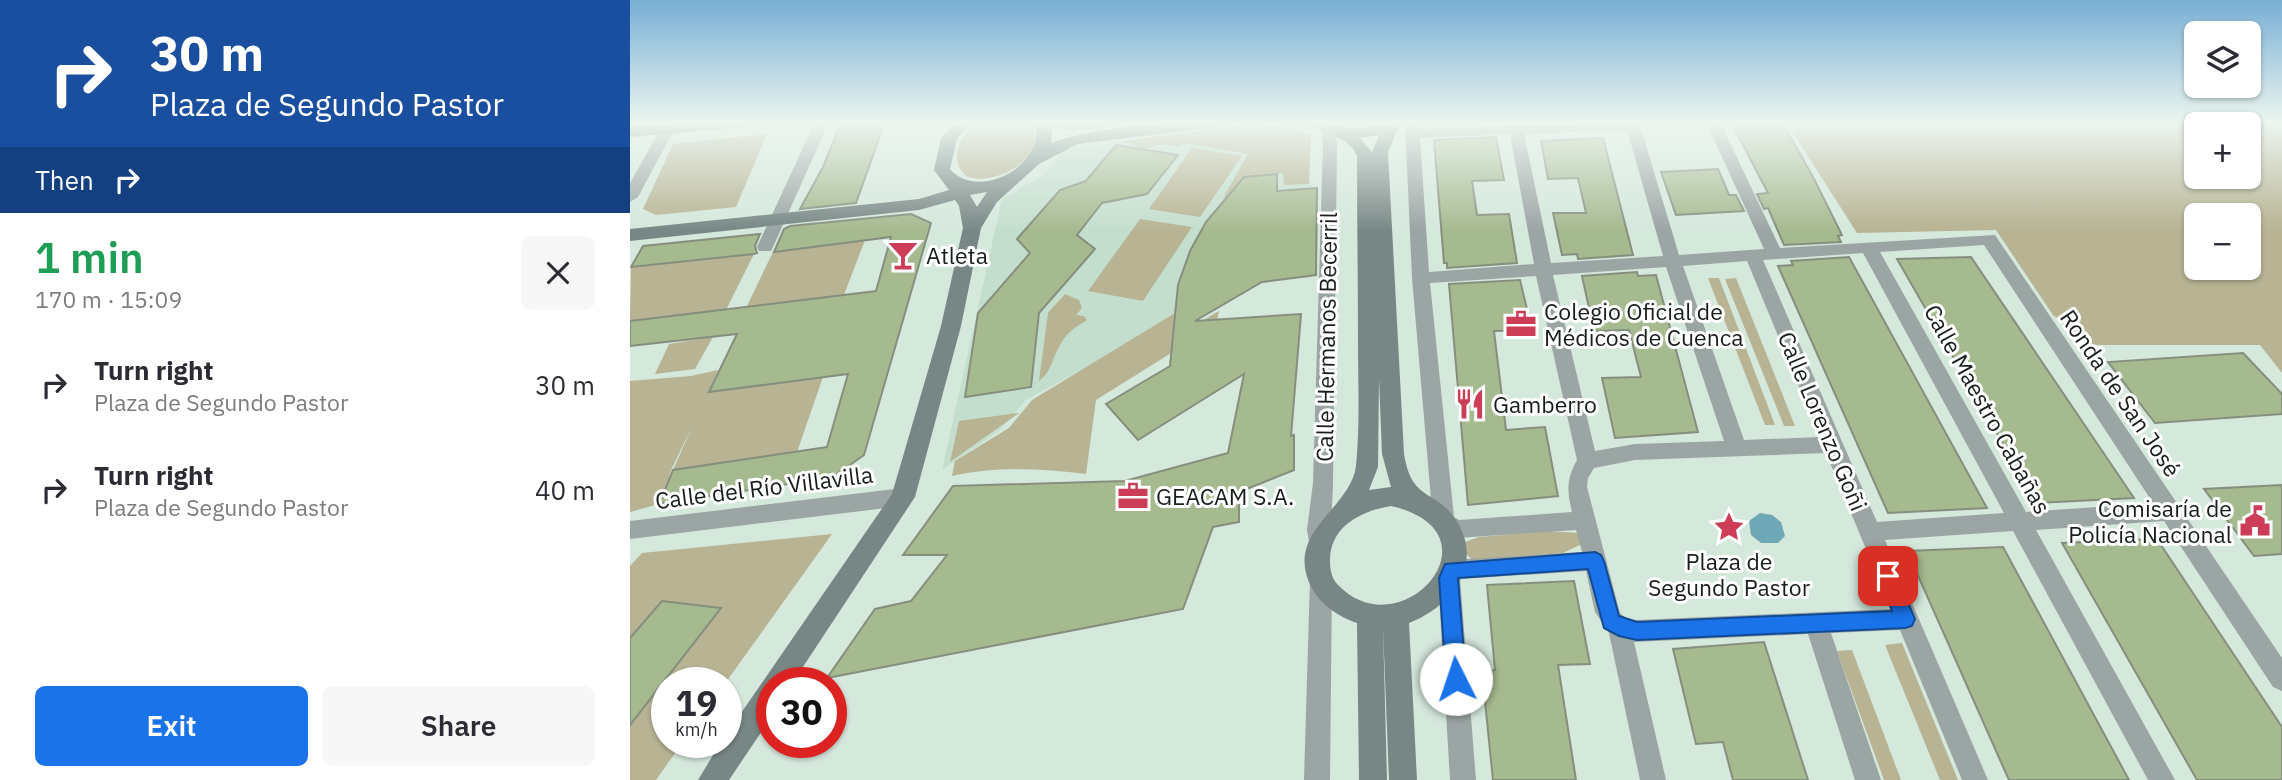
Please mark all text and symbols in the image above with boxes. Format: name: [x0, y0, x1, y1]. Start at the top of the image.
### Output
text: 30 m: [150, 21, 264, 84]
map controls: [2184, 21, 2261, 280]
button: layers: [2184, 21, 2261, 98]
icon: right: [35, 28, 126, 119]
text: Plaza de Segundo Pastor: [150, 83, 504, 125]
button: +: [2184, 112, 2261, 189]
icon: right: [108, 161, 146, 199]
text: Then: [35, 163, 94, 197]
button: −: [2184, 203, 2261, 280]
street label: Calle Hermanos Becerril: [1309, 212, 1343, 462]
text: 1 min: [35, 230, 144, 285]
button: close: [521, 236, 595, 310]
bar icon: Atleta: [886, 238, 920, 272]
place label: Atleta: [926, 240, 988, 270]
text: 170 m · 15:09: [35, 284, 182, 314]
place label: Colegio Oficial de Médicos de Cuenca: [1544, 296, 1744, 352]
street label: Calle Maestro Cabañas: [1918, 299, 2058, 519]
street label: Ronda de San José: [2054, 304, 2188, 482]
office icon: Colegio Oficial de Médicos de Cuenca: [1504, 307, 1538, 341]
street label: Calle Lorenzo Goñi: [1772, 327, 1874, 515]
text: Turn right: [94, 353, 213, 387]
icon: right: [35, 366, 73, 404]
text: 30 m: [535, 368, 595, 402]
text: Plaza de Segundo Pastor: [94, 387, 348, 417]
restaurant icon: Gamberro: [1453, 387, 1487, 421]
place label: Gamberro: [1493, 389, 1597, 419]
text: Turn right: [94, 458, 213, 492]
street label: Calle del Río Villavilla: [653, 459, 875, 515]
icon: right: [35, 471, 73, 509]
text: 40 m: [535, 473, 595, 507]
office icon: GEACAM S.A.: [1116, 479, 1150, 513]
place label: GEACAM S.A.: [1156, 481, 1294, 511]
text: Plaza de Segundo Pastor: [94, 492, 348, 522]
place label: Comisaría de Policía Nacional: [2068, 493, 2232, 549]
public building icon: Comisaría de Policía Nacional: [2238, 504, 2272, 538]
place icon: Plaza de Segundo Pastor: [1712, 510, 1746, 544]
place label: Plaza de Segundo Pastor: [1648, 546, 1811, 602]
pin: [1858, 546, 1918, 606]
icon: arrive: [1869, 557, 1907, 595]
position arrow: [1419, 642, 1493, 716]
speed limit sign: 30: [756, 667, 847, 758]
text: 19: [675, 680, 718, 726]
button: Exit: [35, 686, 308, 766]
button: Share: [322, 686, 595, 766]
text: km/h: [675, 718, 718, 741]

